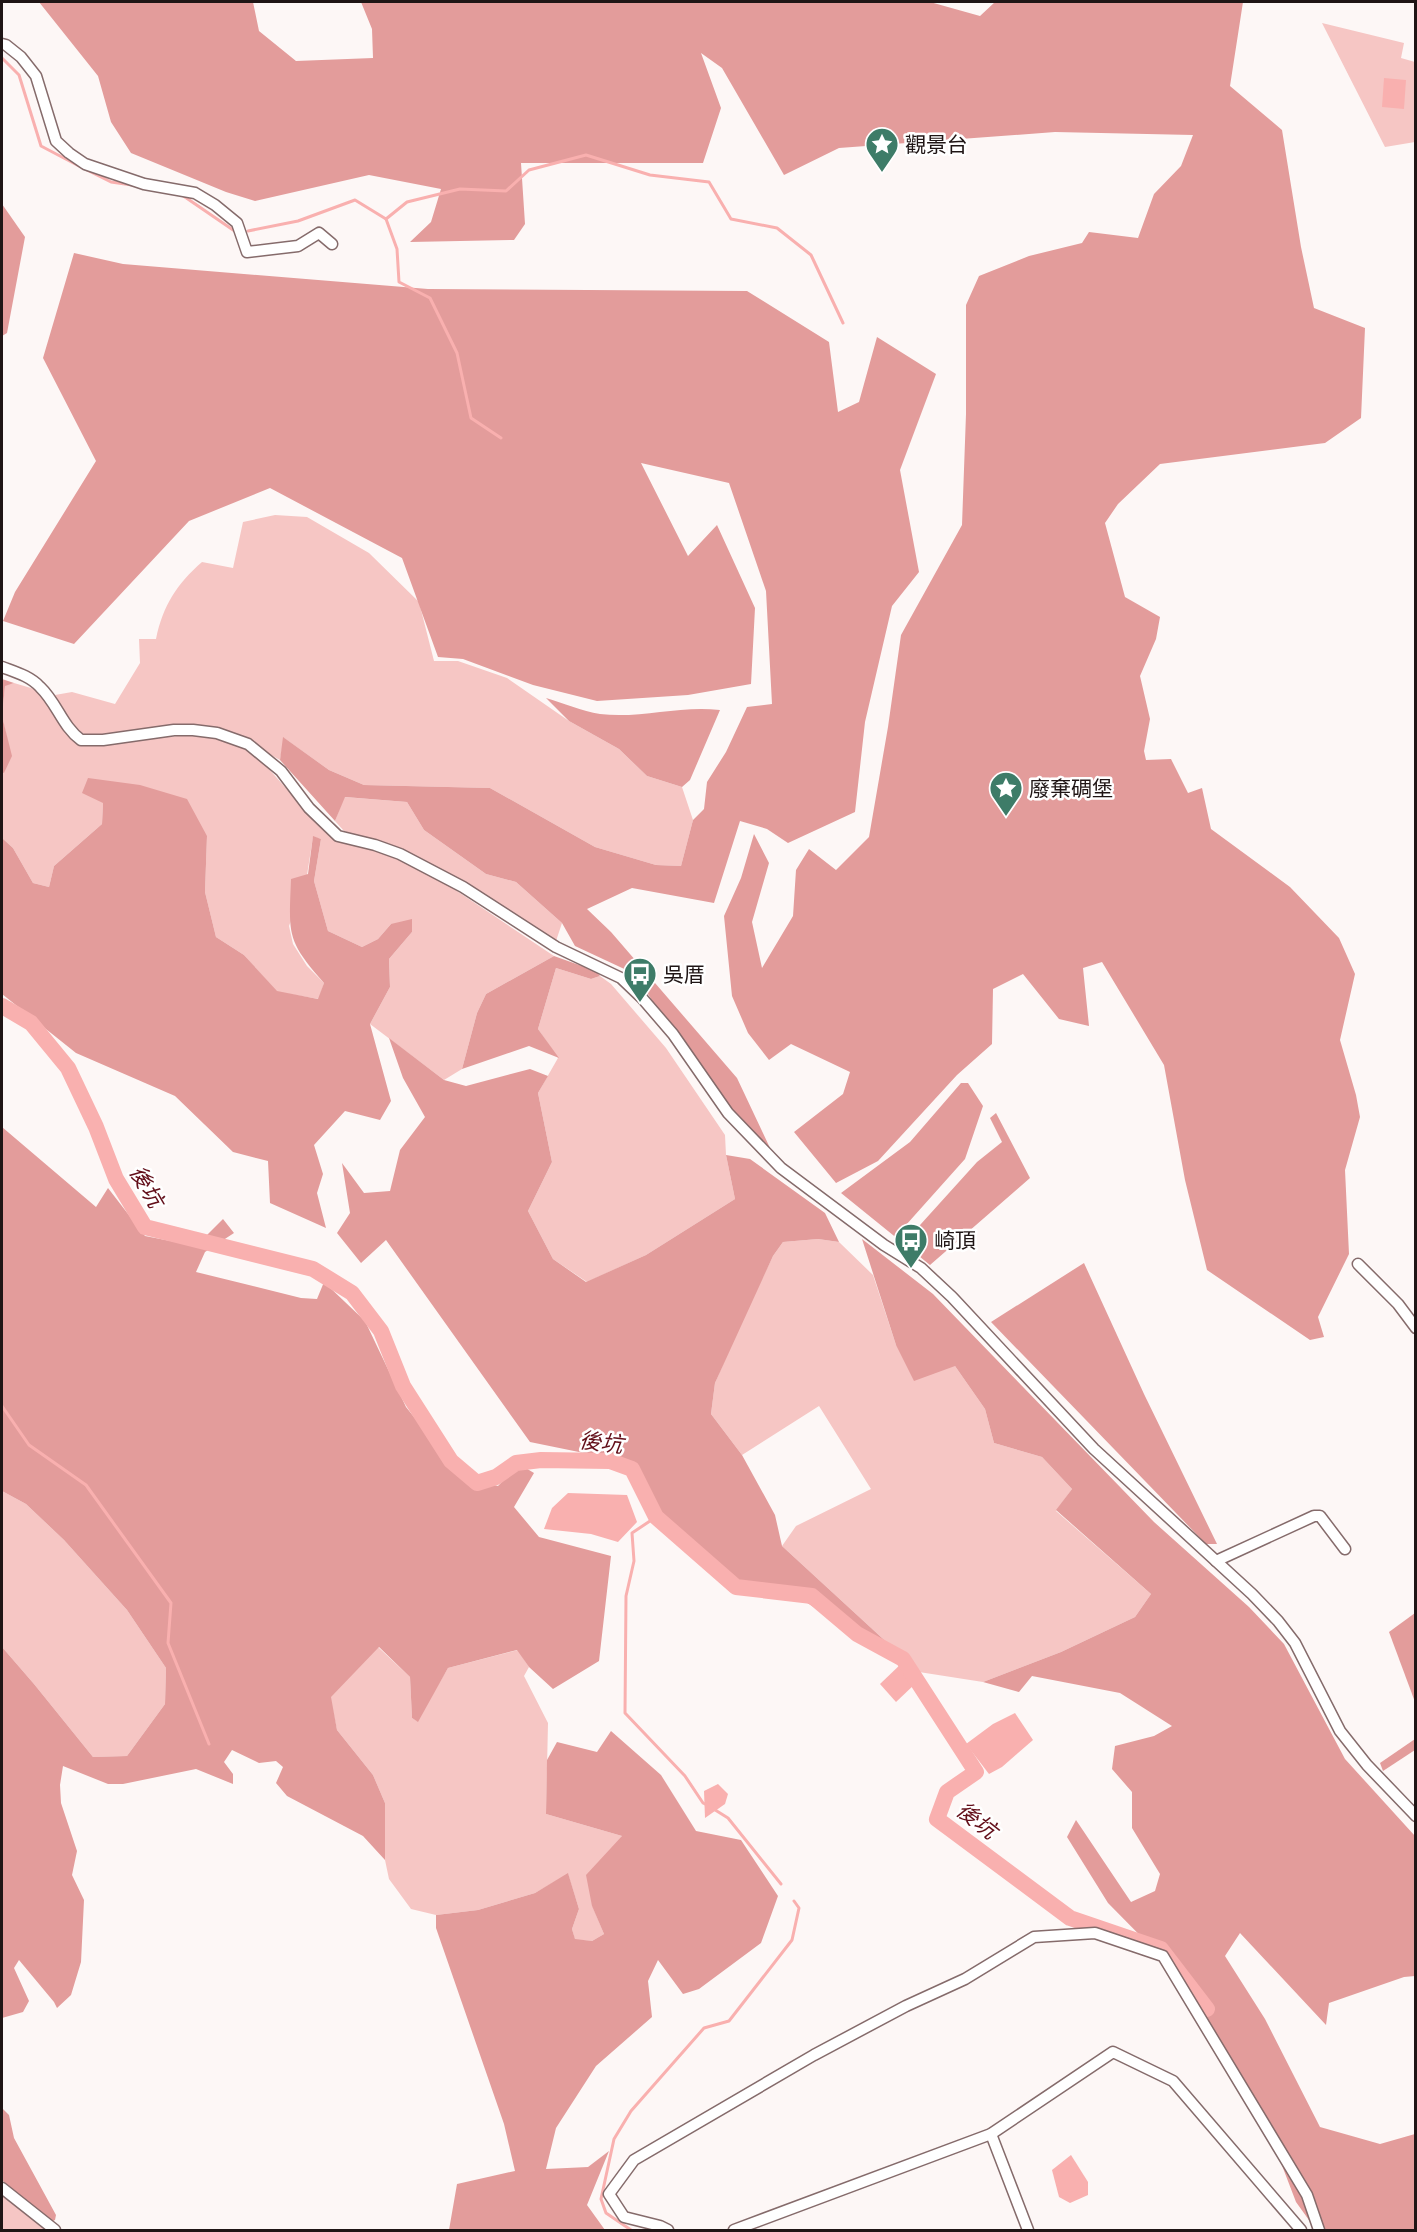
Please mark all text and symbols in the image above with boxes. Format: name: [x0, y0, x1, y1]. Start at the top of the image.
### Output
place icon: 觀景台: [864, 126, 900, 173]
place label: 觀景台: [905, 131, 968, 157]
place icon: 廢棄碉堡: [988, 770, 1024, 817]
place label: 廢棄碉堡: [1029, 775, 1113, 801]
bus stop icon: 吳厝: [622, 956, 658, 1003]
place label: 吳厝: [663, 961, 705, 987]
water label: 後坑: [124, 1160, 172, 1215]
bus stop icon: 崎頂: [893, 1222, 929, 1269]
place label: 崎頂: [934, 1227, 976, 1253]
water label: 後坑: [577, 1425, 628, 1459]
water label: 後坑: [951, 1795, 1005, 1846]

